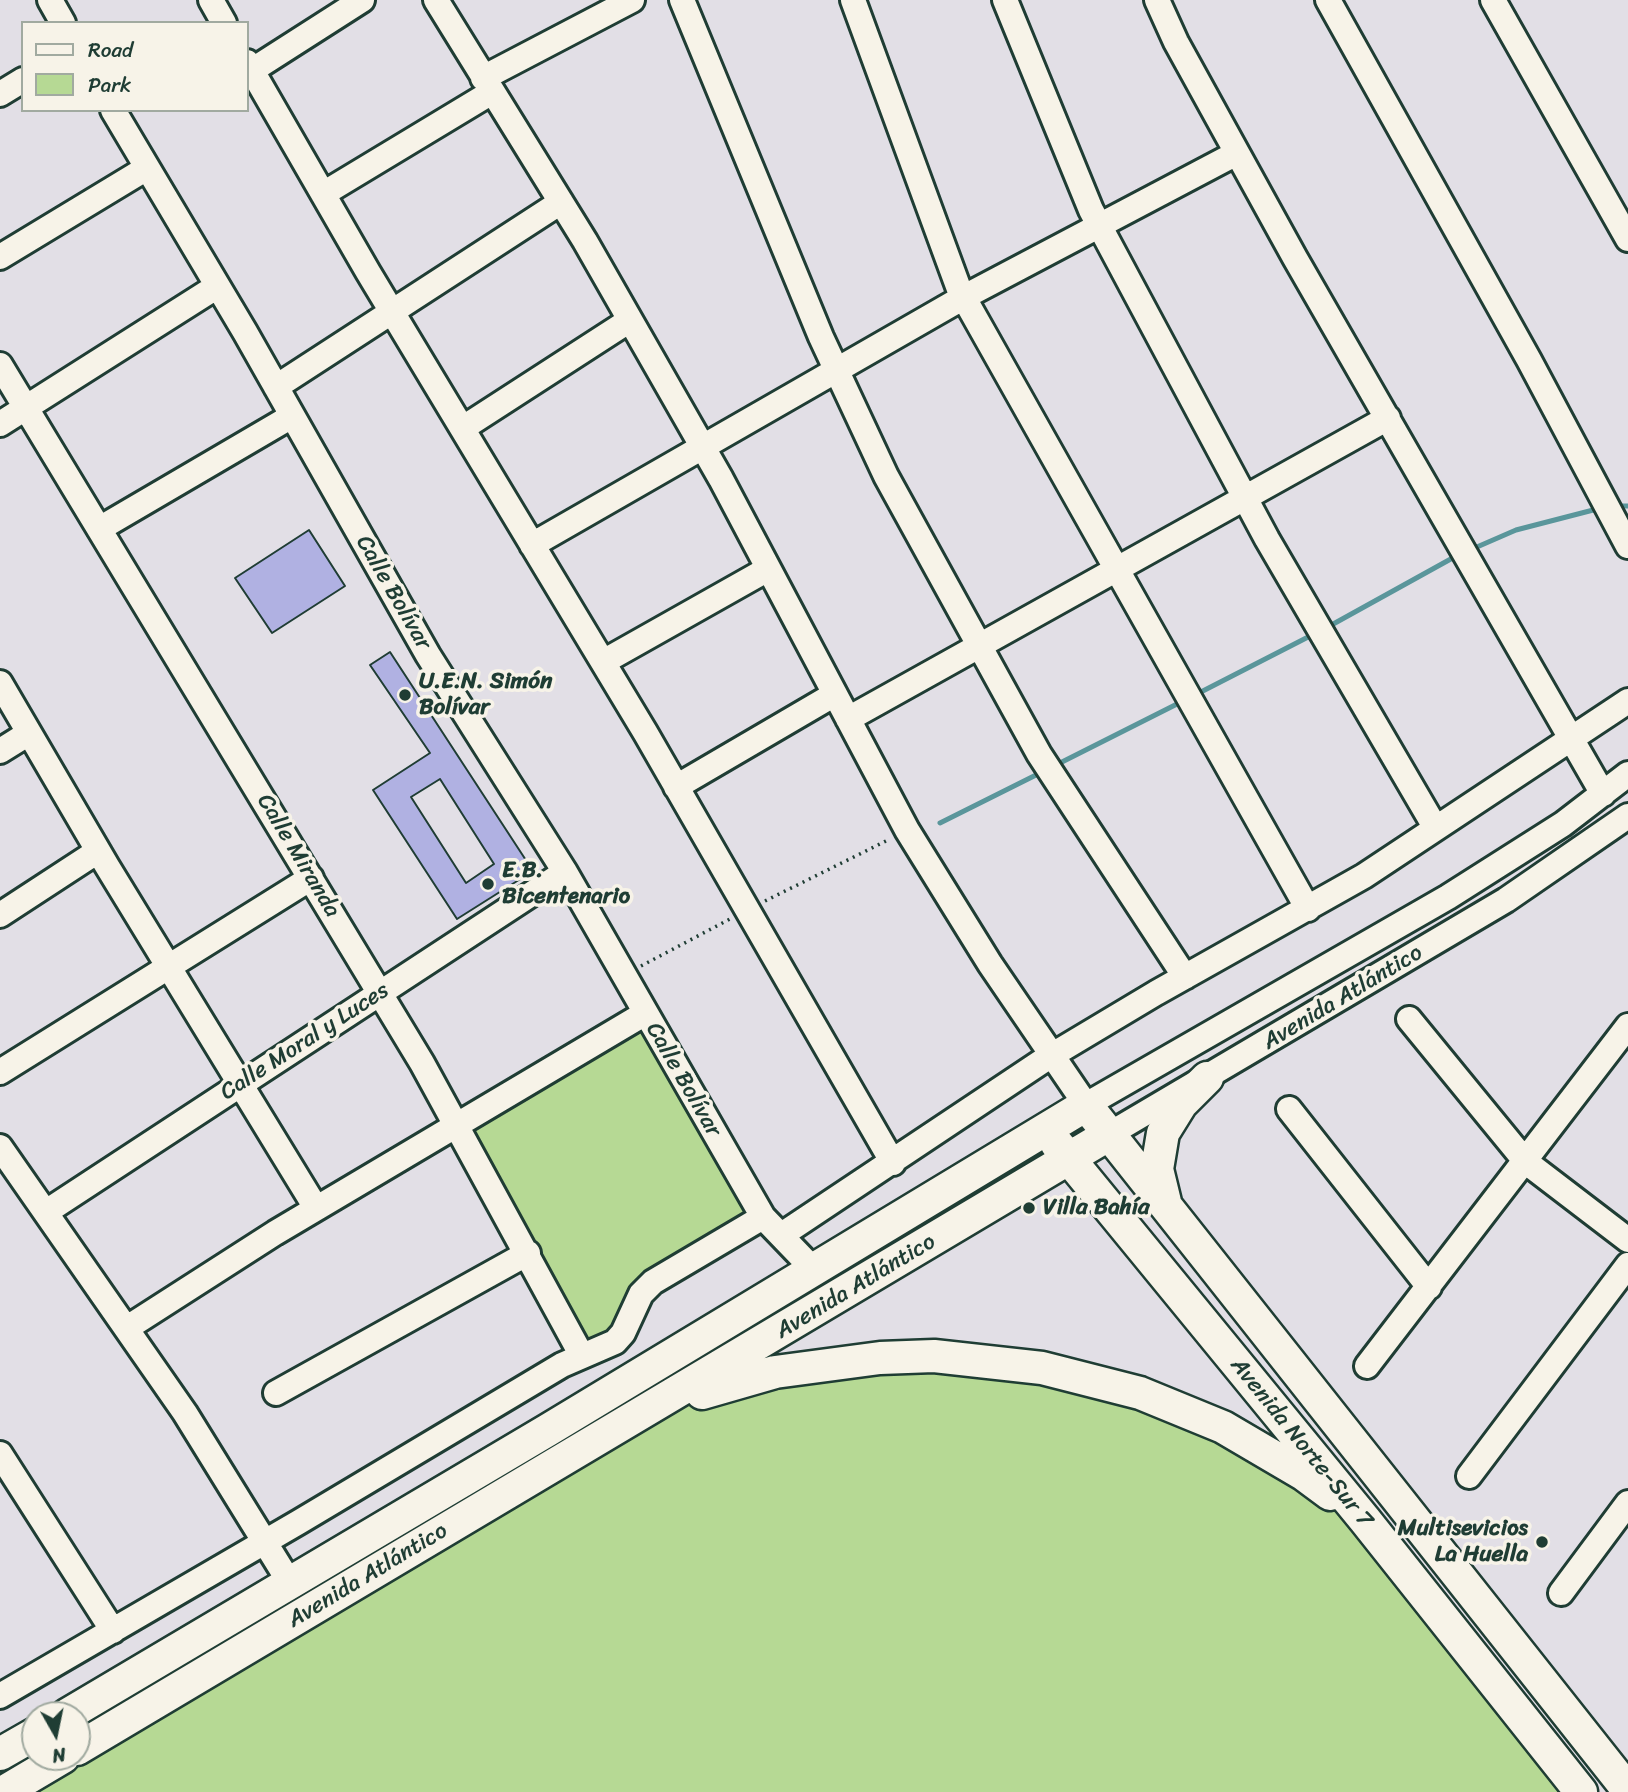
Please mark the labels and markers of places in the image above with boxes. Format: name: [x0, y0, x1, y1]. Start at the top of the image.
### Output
place label: U.E.N. Simón Bolívar: [419, 668, 552, 722]
marker: U.E.N. Simón Bolívar: [397, 687, 413, 703]
place label: E.B. Bicentenario: [502, 857, 630, 911]
marker: E.B. Bicentenario: [480, 876, 496, 892]
place label: Villa Bahía: [1043, 1194, 1150, 1222]
marker: Villa Bahía: [1021, 1200, 1037, 1216]
place label: Multisevicios La Huella: [1398, 1515, 1528, 1569]
marker: Multisevicios La Huella: [1534, 1534, 1550, 1550]

